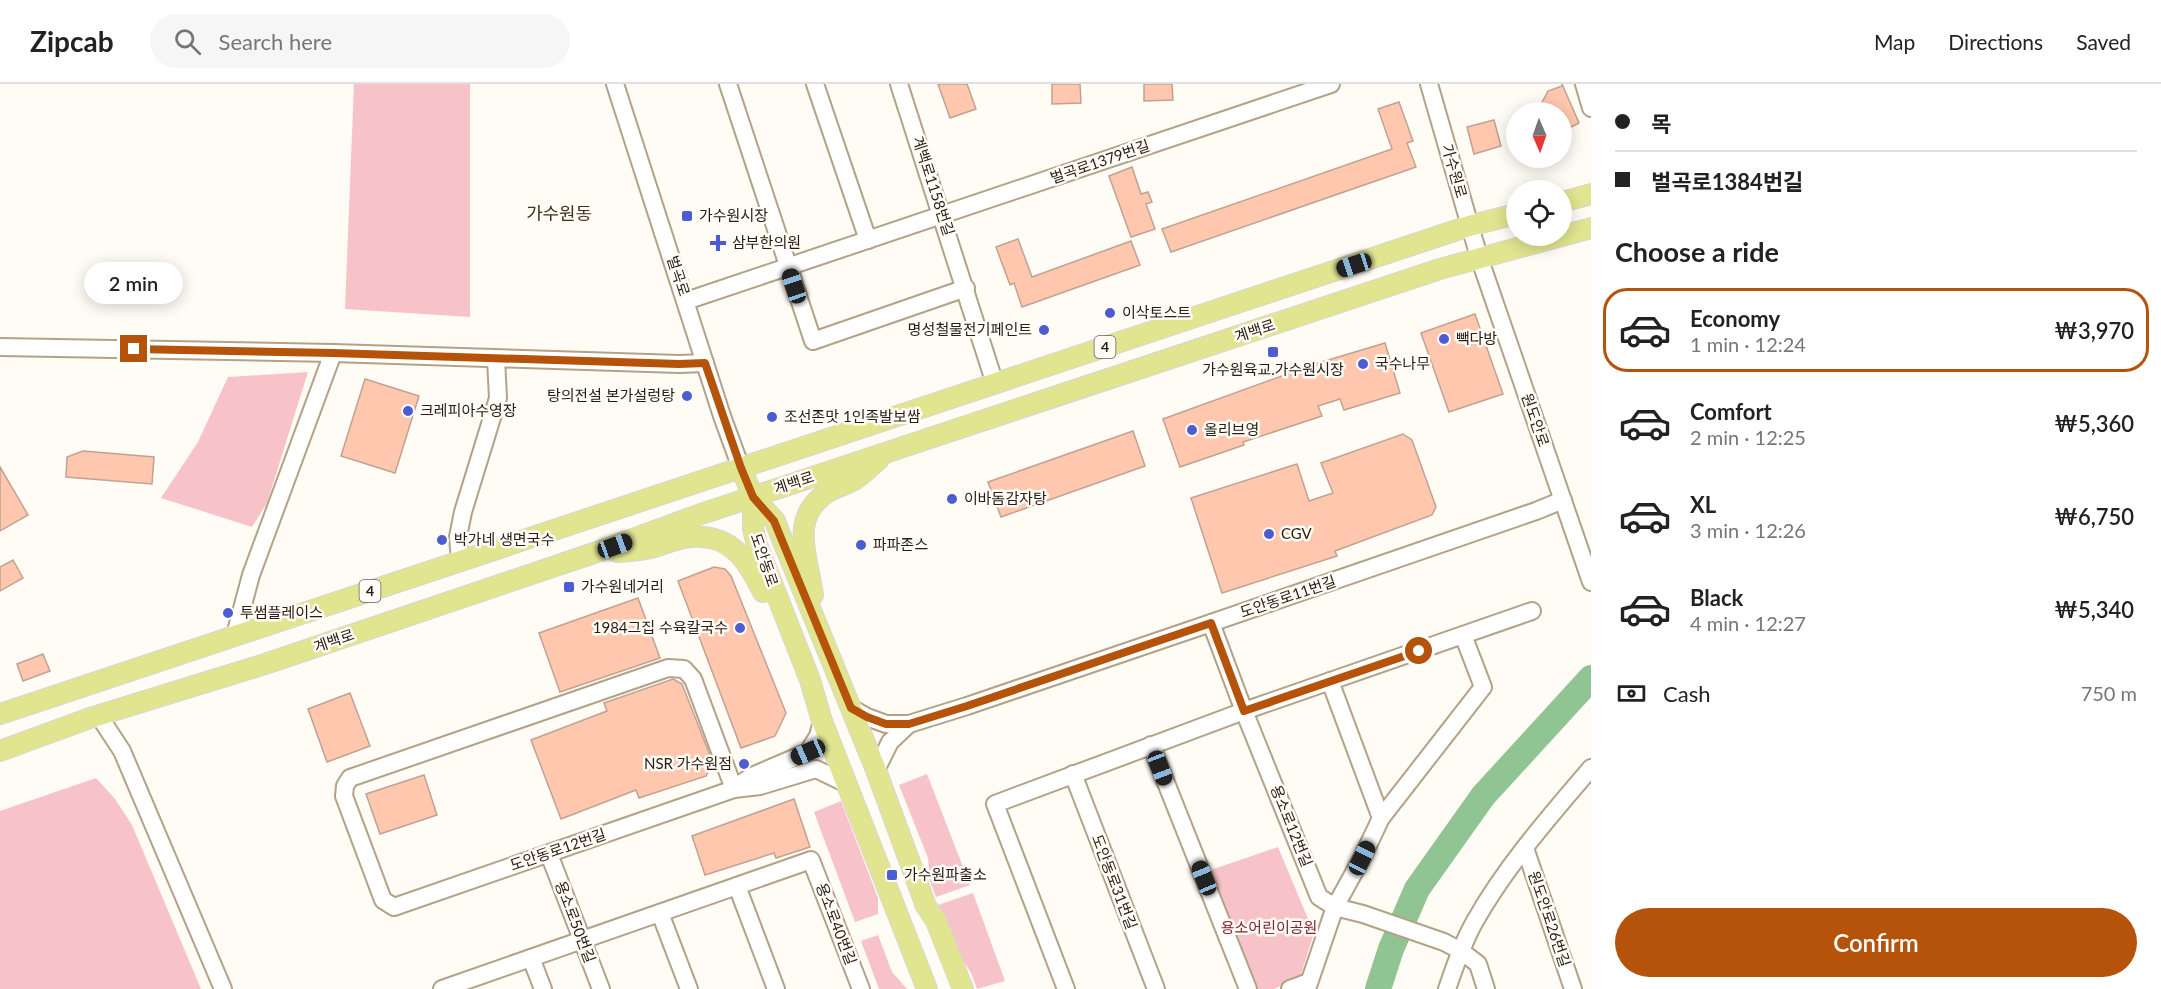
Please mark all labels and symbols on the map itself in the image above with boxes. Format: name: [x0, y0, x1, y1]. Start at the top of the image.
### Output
north arrow: [1506, 102, 1572, 168]
street label: 계백로1158번길: [909, 134, 959, 238]
street label: 벌곡로1379번길: [1048, 136, 1152, 186]
street label: 가수원로: [1439, 142, 1471, 200]
district label: 가수원동: [526, 202, 592, 224]
place label: 가수원시장: [699, 206, 768, 224]
marker: 가수원시장: [680, 209, 694, 223]
place label: 삼부한의원: [732, 233, 801, 251]
marker: 삼부한의원: [709, 234, 727, 252]
car: [1334, 251, 1374, 279]
street label: 벌곡로: [664, 253, 694, 298]
callout: 2 min: [84, 262, 184, 304]
car: [780, 266, 808, 306]
place label: 이삭토스트: [1122, 303, 1191, 321]
marker: 이삭토스트: [1103, 306, 1117, 320]
street label: 계백로: [1232, 315, 1277, 345]
place label: 명성철물전기페인트: [908, 320, 1032, 338]
marker: 명성철물전기페인트: [1037, 323, 1051, 337]
place label: 빽다방: [1456, 329, 1498, 347]
marker: 빽다방: [1437, 332, 1451, 346]
route end: [120, 335, 147, 362]
road number: 4: [1094, 336, 1116, 358]
marker: 가수원육교.가수원시장: [1266, 345, 1280, 359]
place label: 국수나무: [1375, 354, 1430, 372]
marker: 국수나무: [1356, 357, 1370, 371]
place label: 가수원육교.가수원시장: [1202, 360, 1344, 378]
place label: 탕의전설 본가설렁탕: [547, 386, 675, 404]
marker: 탕의전설 본가설렁탕: [680, 389, 694, 403]
street label: 원도안로: [1518, 391, 1553, 449]
place label: 크레피아수영장: [420, 401, 517, 419]
marker: 크레피아수영장: [401, 404, 415, 418]
place label: 조선존맛 1인족발보쌈: [784, 407, 921, 425]
marker: 조선존맛 1인족발보쌈: [765, 410, 779, 424]
place label: 올리브영: [1204, 420, 1259, 438]
marker: 올리브영: [1185, 423, 1199, 437]
street label: 계백로: [771, 467, 816, 497]
place label: 이바돔감자탕: [964, 489, 1047, 507]
marker: 이바돔감자탕: [945, 492, 959, 506]
place label: CGV: [1281, 524, 1313, 542]
marker: CGV: [1262, 527, 1276, 541]
place label: 박가네 생면국수: [454, 530, 554, 548]
car: [595, 531, 635, 561]
street label: 도안동로: [747, 531, 782, 589]
marker: 박가네 생면국수: [435, 533, 449, 547]
place label: 파파존스: [873, 535, 928, 553]
marker: 파파존스: [854, 538, 868, 552]
street label: 도안동로11번길: [1237, 571, 1338, 621]
place label: 가수원네거리: [581, 577, 664, 595]
road number: 4: [360, 580, 380, 602]
marker: 가수원네거리: [562, 580, 576, 594]
place label: 투썸플레이스: [240, 603, 323, 621]
marker: 투썸플레이스: [221, 606, 235, 620]
place label: 1984그집 수육칼국수: [593, 618, 728, 636]
marker: 1984그집 수육칼국수: [733, 621, 747, 635]
street label: 계백로: [311, 625, 356, 655]
route start: [1405, 637, 1432, 664]
car: [788, 736, 828, 768]
car: [1145, 748, 1175, 788]
place label: NSR 가수원점: [644, 754, 732, 772]
marker: NSR 가수원점: [737, 757, 751, 771]
street label: 용소로12번길: [1267, 782, 1316, 869]
street label: 도안동로12번길: [507, 824, 608, 874]
street label: 도안동로31번길: [1089, 832, 1141, 932]
car: [1346, 838, 1378, 878]
car: [1189, 858, 1219, 898]
place label: 가수원파출소: [904, 865, 987, 883]
marker: 가수원파출소: [885, 868, 899, 882]
street label: 원도안로26번길: [1525, 868, 1575, 969]
street label: 용소로50번길: [552, 878, 600, 965]
street label: 용소로40번길: [813, 880, 861, 967]
park label: 용소어린이공원: [1221, 918, 1317, 936]

